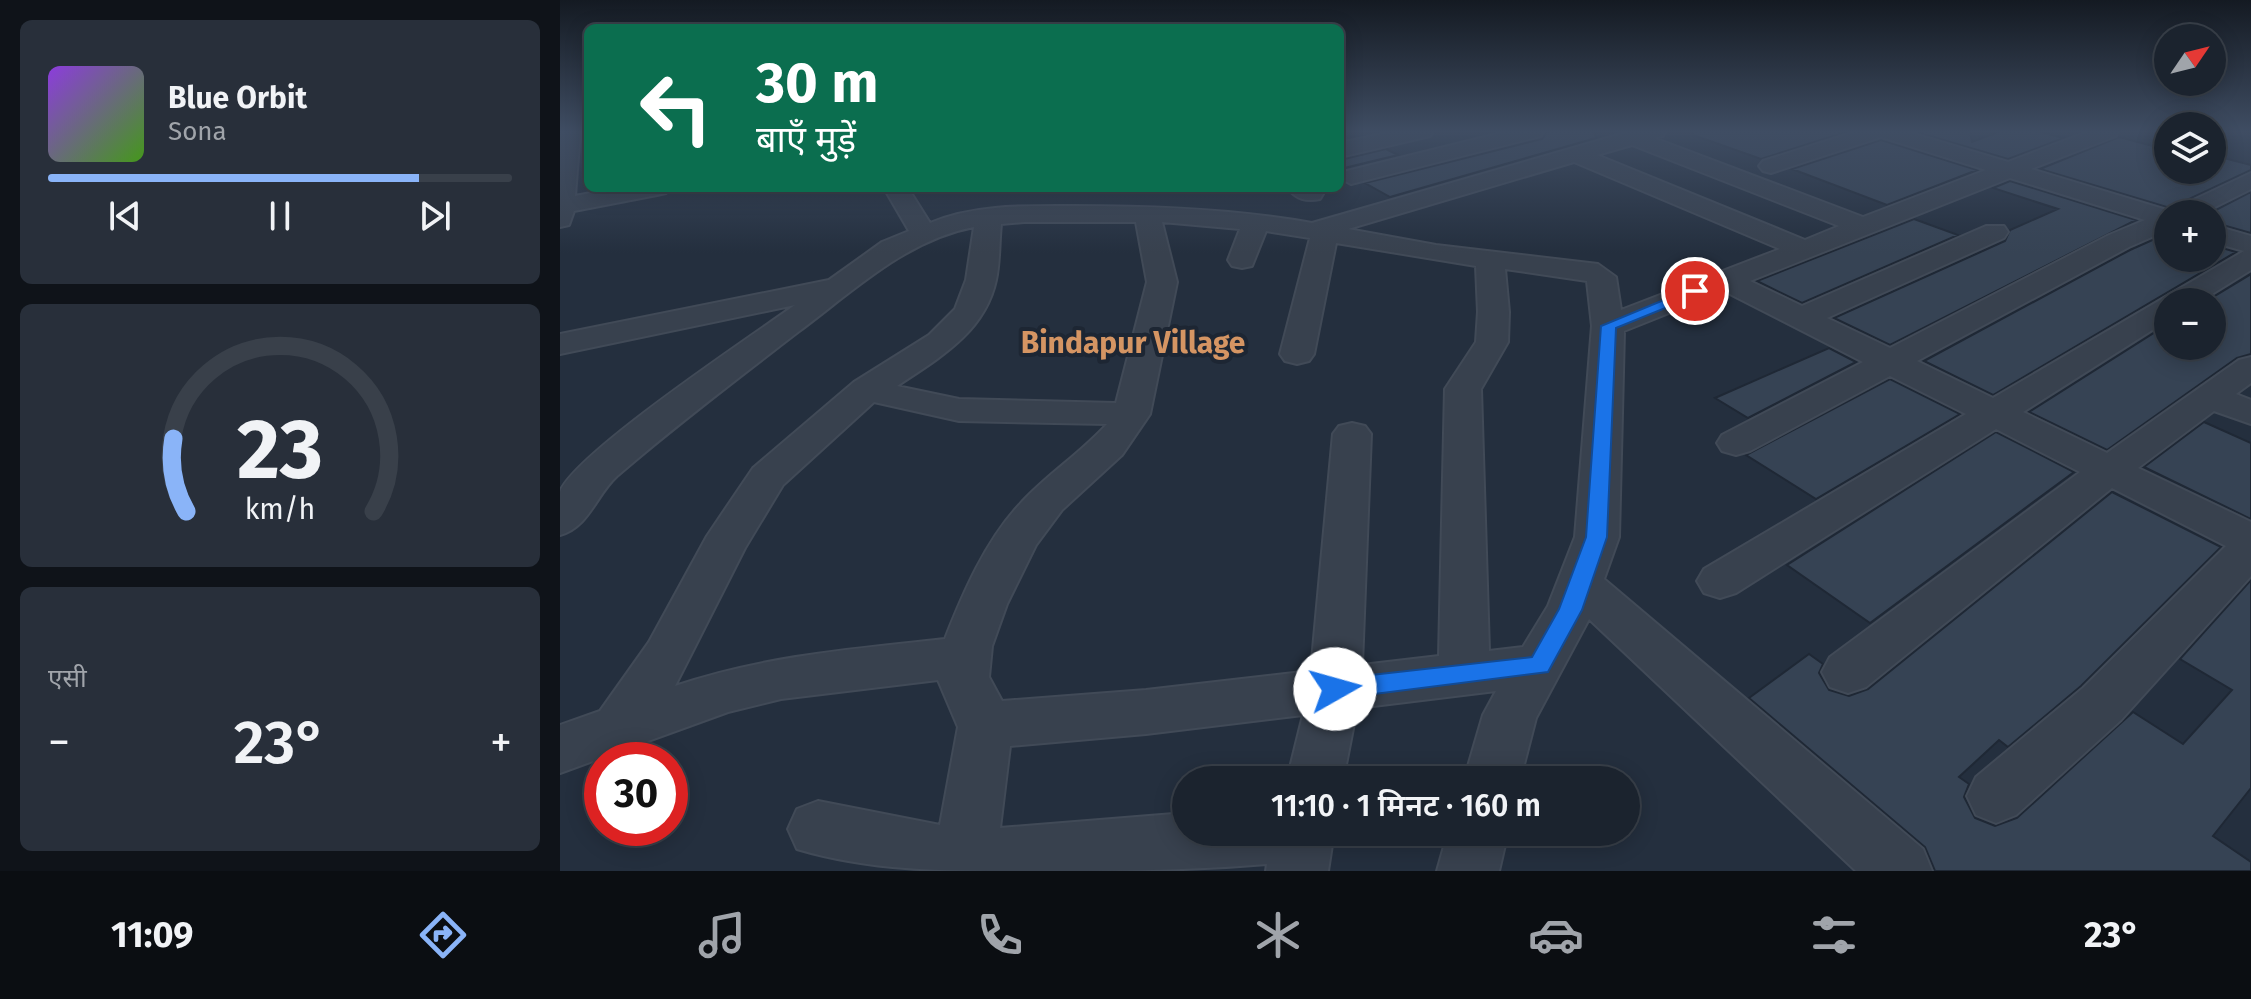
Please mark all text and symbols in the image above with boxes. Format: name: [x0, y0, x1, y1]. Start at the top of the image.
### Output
north arrow: [2154, 24, 2226, 96]
map controls: [2154, 24, 2226, 360]
text: 30 m: [756, 50, 878, 117]
icon: left: [624, 56, 728, 160]
text: Blue Orbit: [168, 80, 307, 116]
button: layers: [2154, 112, 2226, 184]
text: Sona: [168, 116, 227, 147]
text: बाएँ मुड़ें: [756, 118, 856, 162]
icon: previous: [103, 194, 147, 238]
icon: pause: [258, 194, 302, 238]
icon: next: [413, 194, 457, 238]
button: +: [2154, 200, 2226, 272]
pin: [1661, 257, 1729, 325]
icon: arrive: [1673, 269, 1717, 313]
button: −: [2154, 288, 2226, 360]
district label: Bindapur Village: [1021, 325, 1245, 361]
text: 23: [237, 399, 323, 499]
text: km/h: [245, 492, 315, 527]
position arrow: [1293, 647, 1377, 731]
text: एसी: [48, 663, 87, 694]
text: 23°: [234, 707, 326, 779]
text: −: [48, 716, 70, 769]
text: +: [490, 716, 512, 769]
speed limit sign: 30: [584, 742, 688, 846]
text: 11:10 · 1 मिनट · 160 m: [1271, 788, 1541, 824]
icon: directions: [415, 907, 471, 963]
icon: music: [694, 907, 750, 963]
icon: phone: [972, 907, 1028, 963]
icon: climate: [1250, 907, 1306, 963]
icon: car: [1528, 907, 1584, 963]
icon: filters: [1806, 907, 1862, 963]
text: 11:09: [111, 913, 193, 957]
text: 23°: [2084, 913, 2140, 957]

